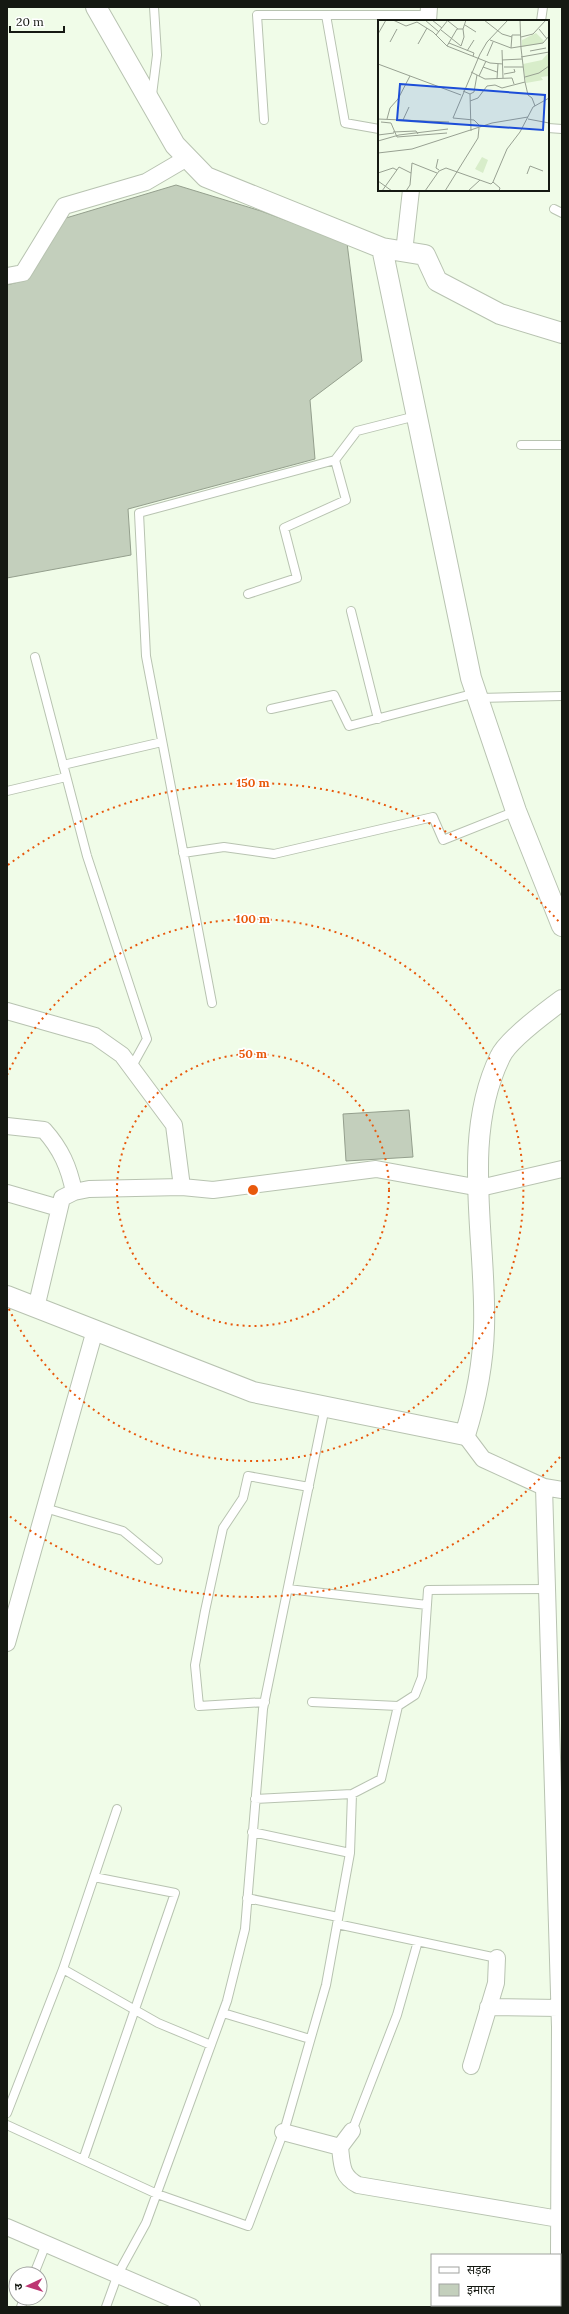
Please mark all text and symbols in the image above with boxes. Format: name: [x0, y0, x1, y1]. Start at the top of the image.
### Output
scale bar: [10, 8, 64, 34]
text: 20 m: [16, 14, 44, 29]
inset map: [378, 20, 549, 191]
text: 150 m: [236, 775, 270, 790]
text: 100 m: [236, 911, 270, 926]
text: 50 m: [239, 1046, 267, 1061]
centre of rings: [246, 1183, 260, 1197]
legend: [431, 2254, 561, 2306]
text: सड़क: [467, 2262, 492, 2277]
north arrow: [8, 2266, 48, 2306]
text: उ: [11, 2282, 25, 2290]
text: इमारत: [467, 2282, 496, 2297]

